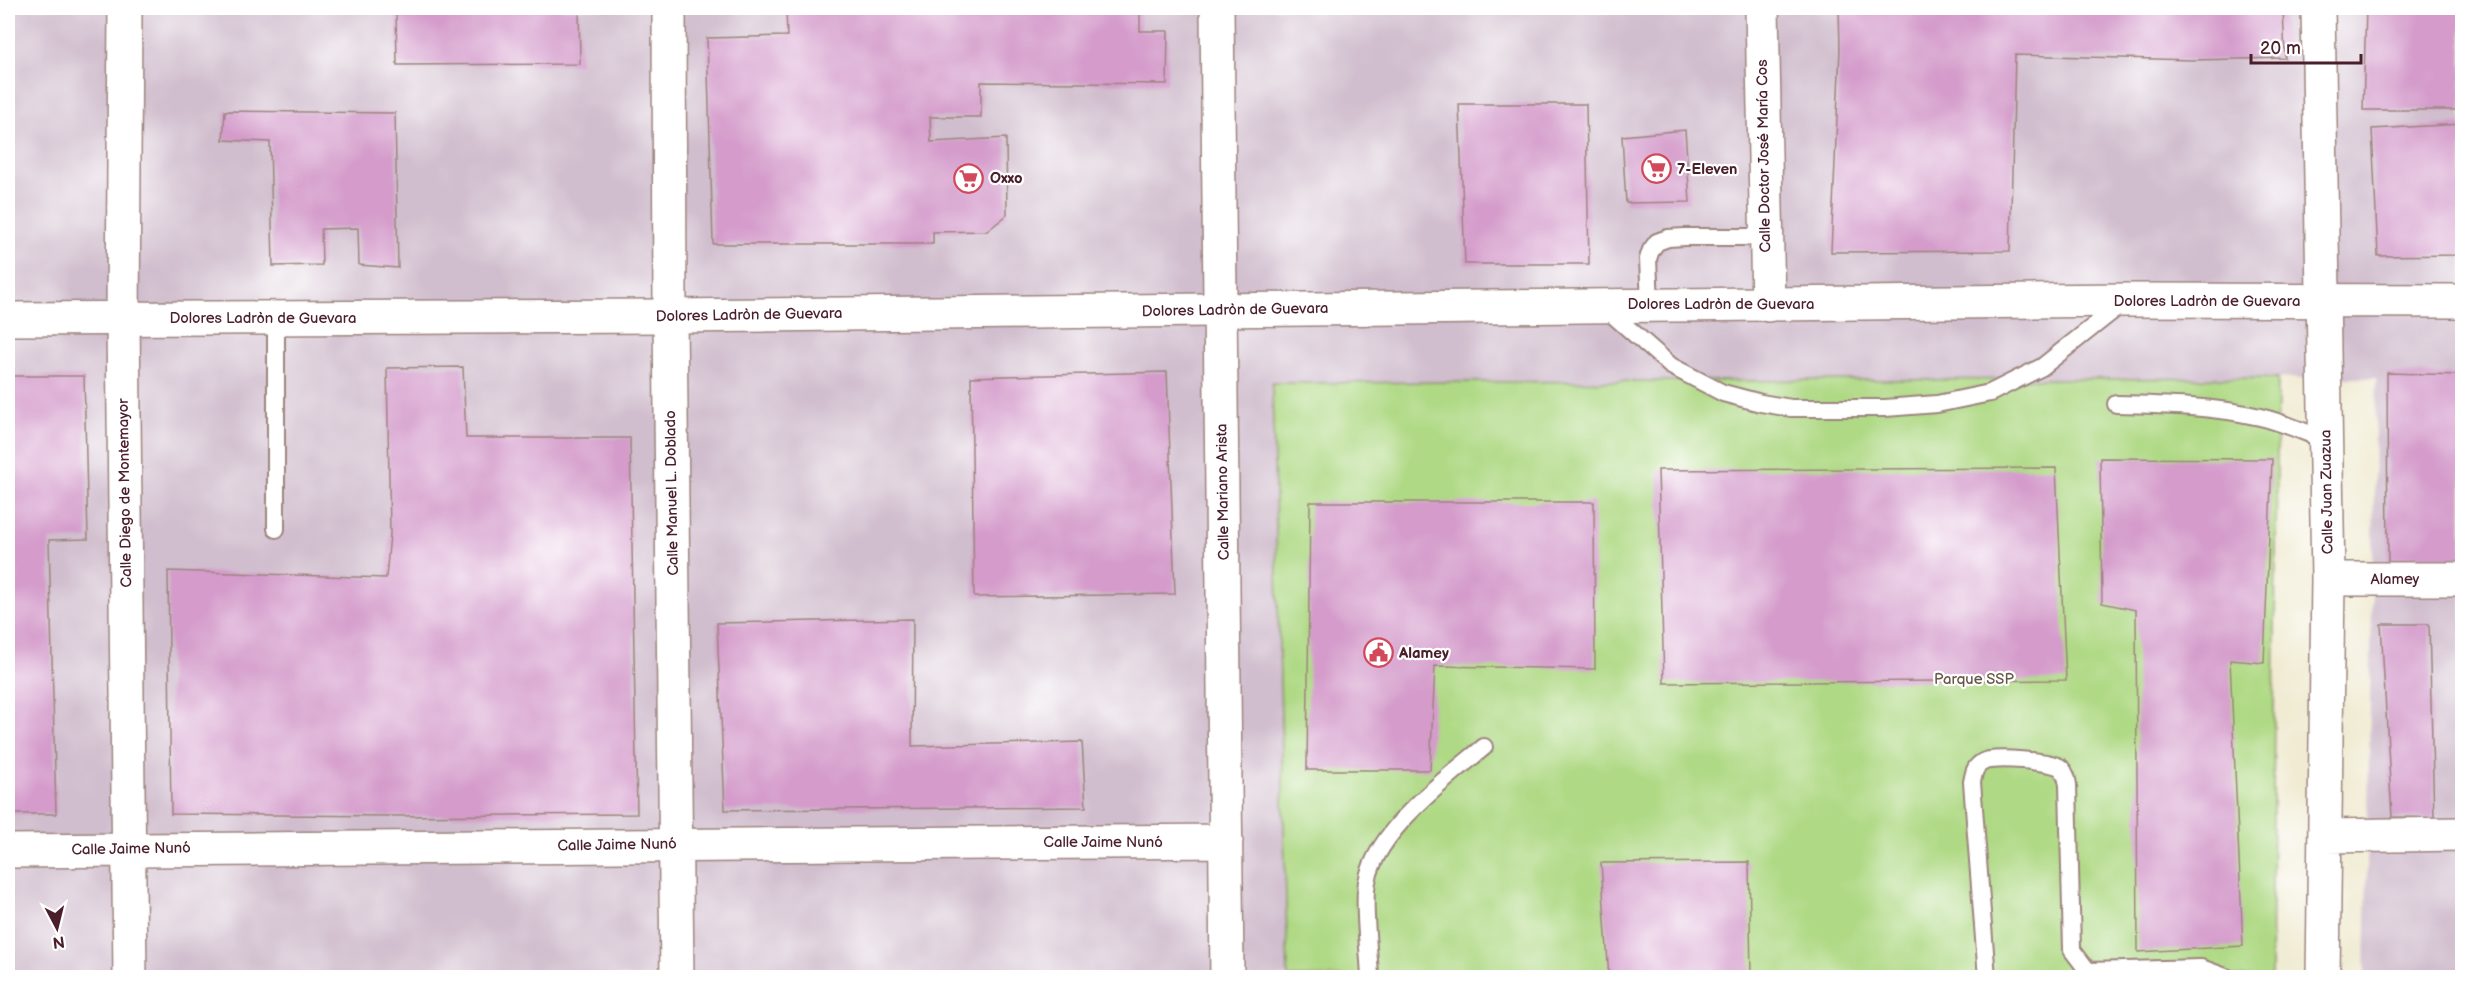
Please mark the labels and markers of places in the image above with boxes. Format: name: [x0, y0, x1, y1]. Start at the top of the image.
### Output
supermarket icon: 7-Eleven: [1640, 153, 1672, 185]
place label: 7-Eleven: [1677, 160, 1737, 179]
supermarket icon: Oxxo: [953, 162, 985, 194]
place label: Oxxo: [990, 169, 1023, 188]
public building icon: Alamey: [1362, 637, 1394, 669]
place label: Alamey: [1398, 644, 1449, 663]

